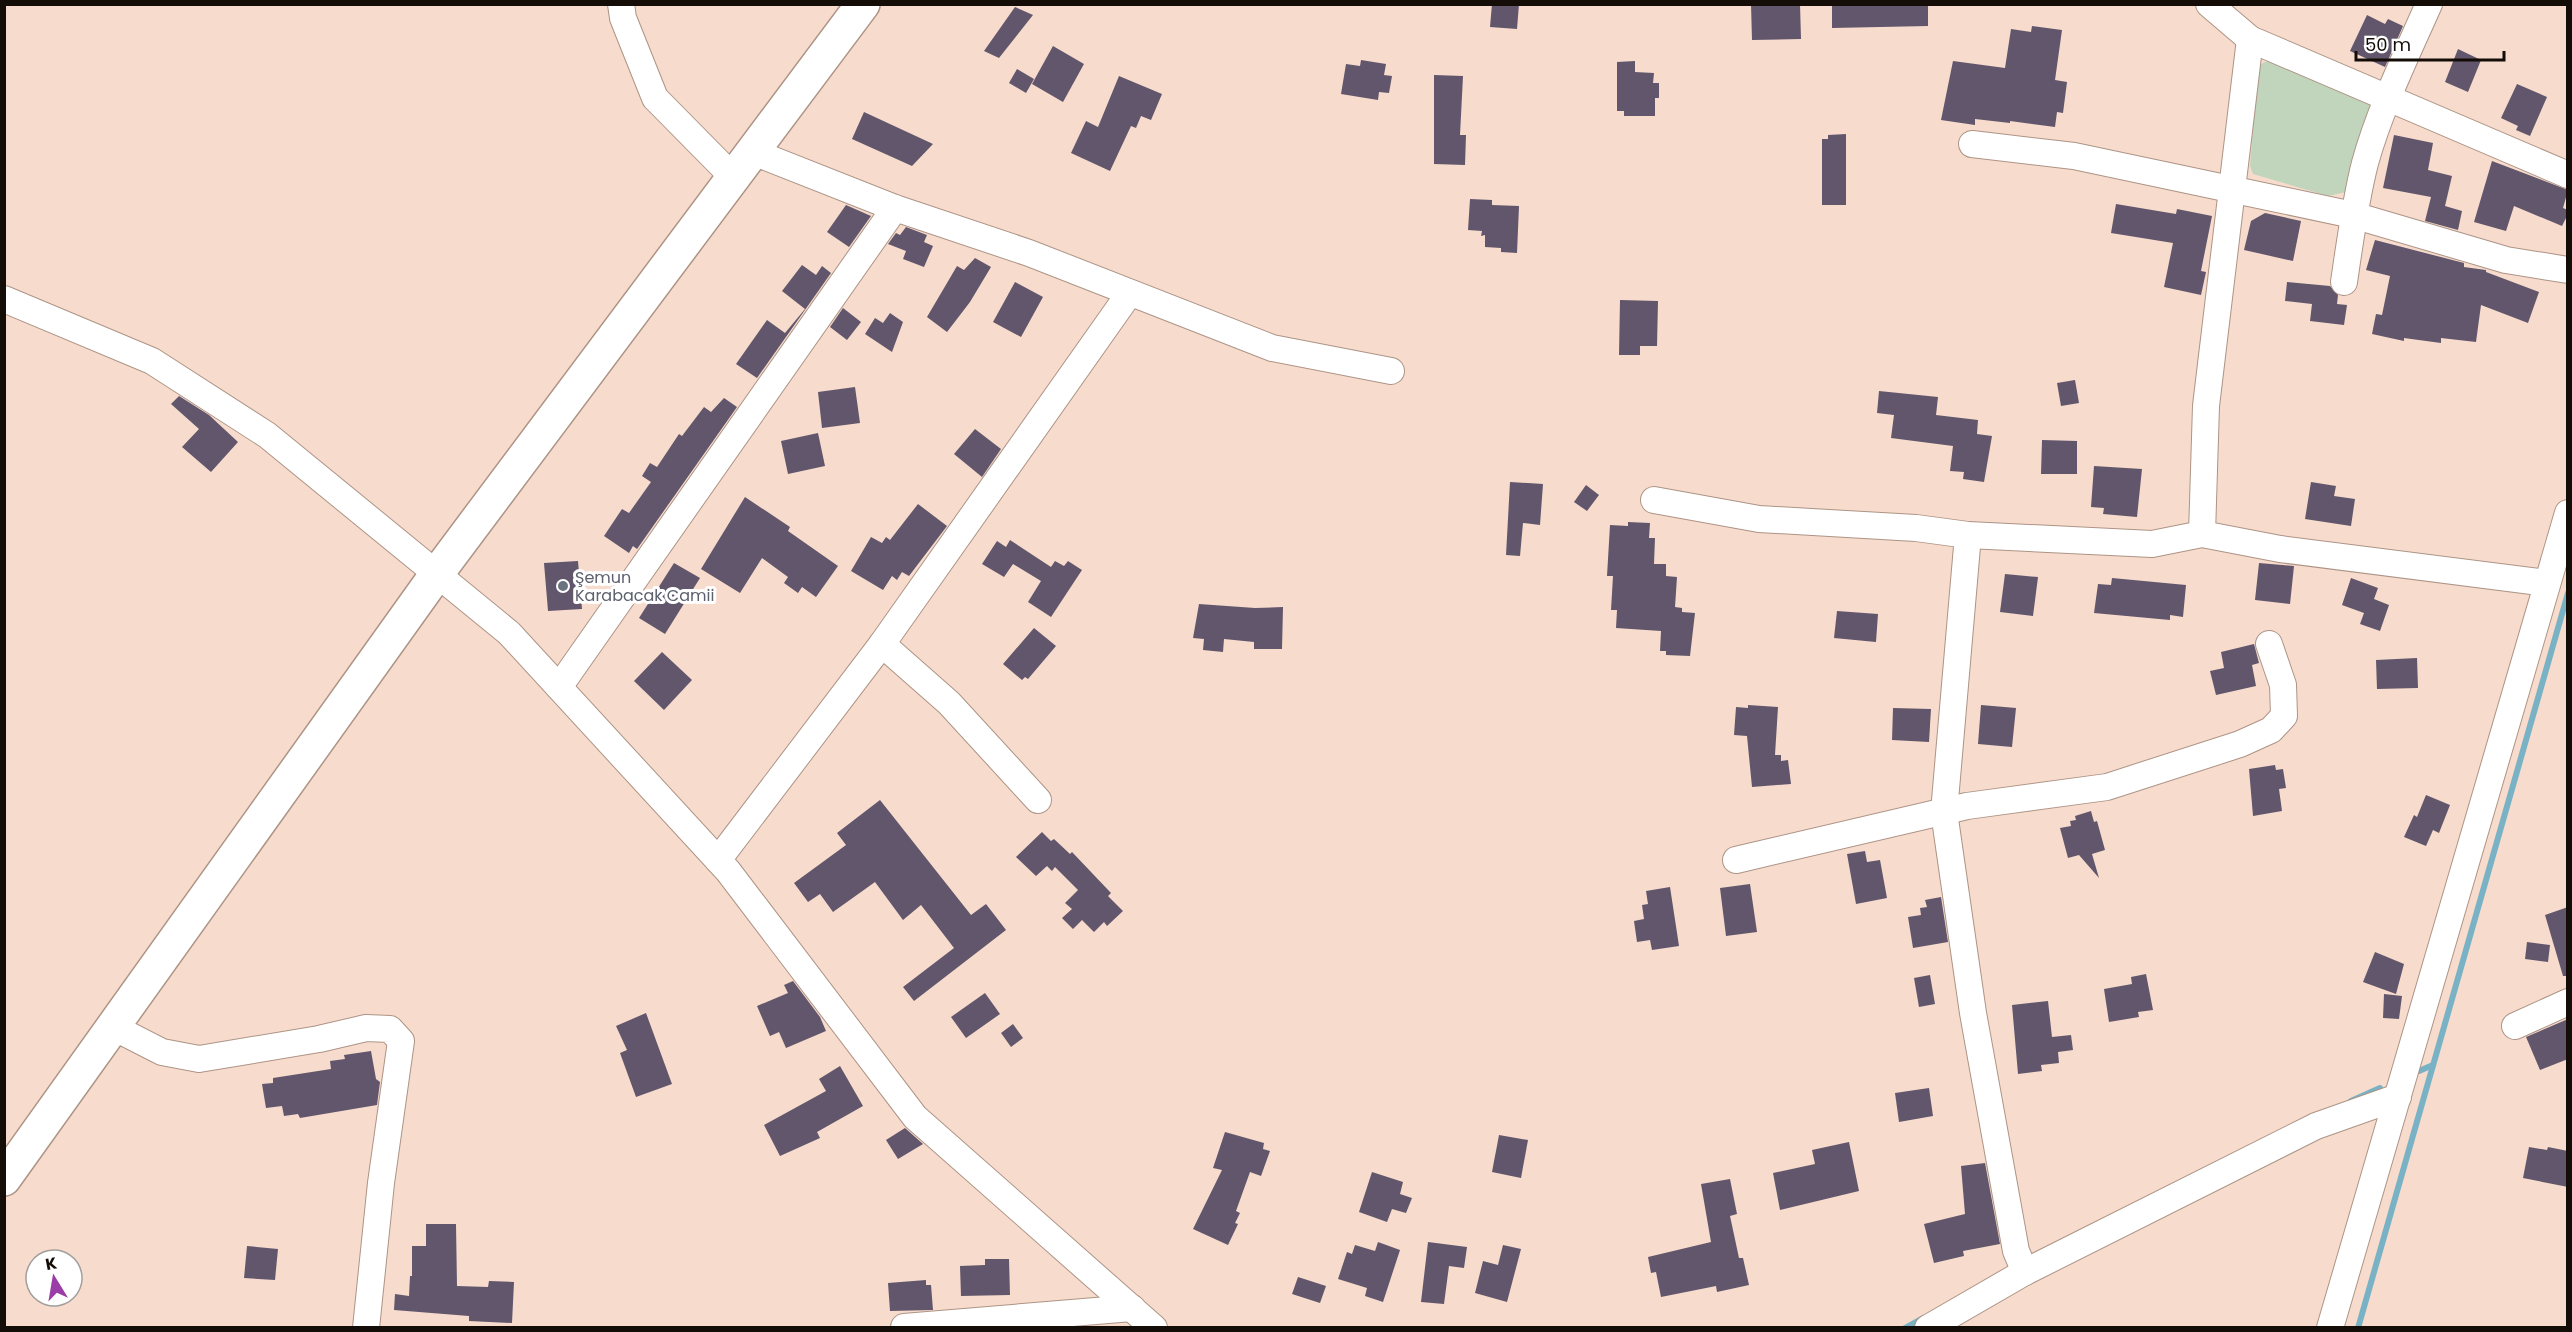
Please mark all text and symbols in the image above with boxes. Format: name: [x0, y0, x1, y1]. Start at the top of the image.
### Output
scale bar: [2356, 24, 2504, 62]
text: 50 m: [2365, 32, 2411, 57]
place label: Şemun Karabacak Camii: [575, 566, 714, 607]
marker: Şemun Karabacak Camii: [556, 579, 570, 593]
north arrow: [24, 1248, 84, 1308]
text: K: [44, 1251, 59, 1276]

